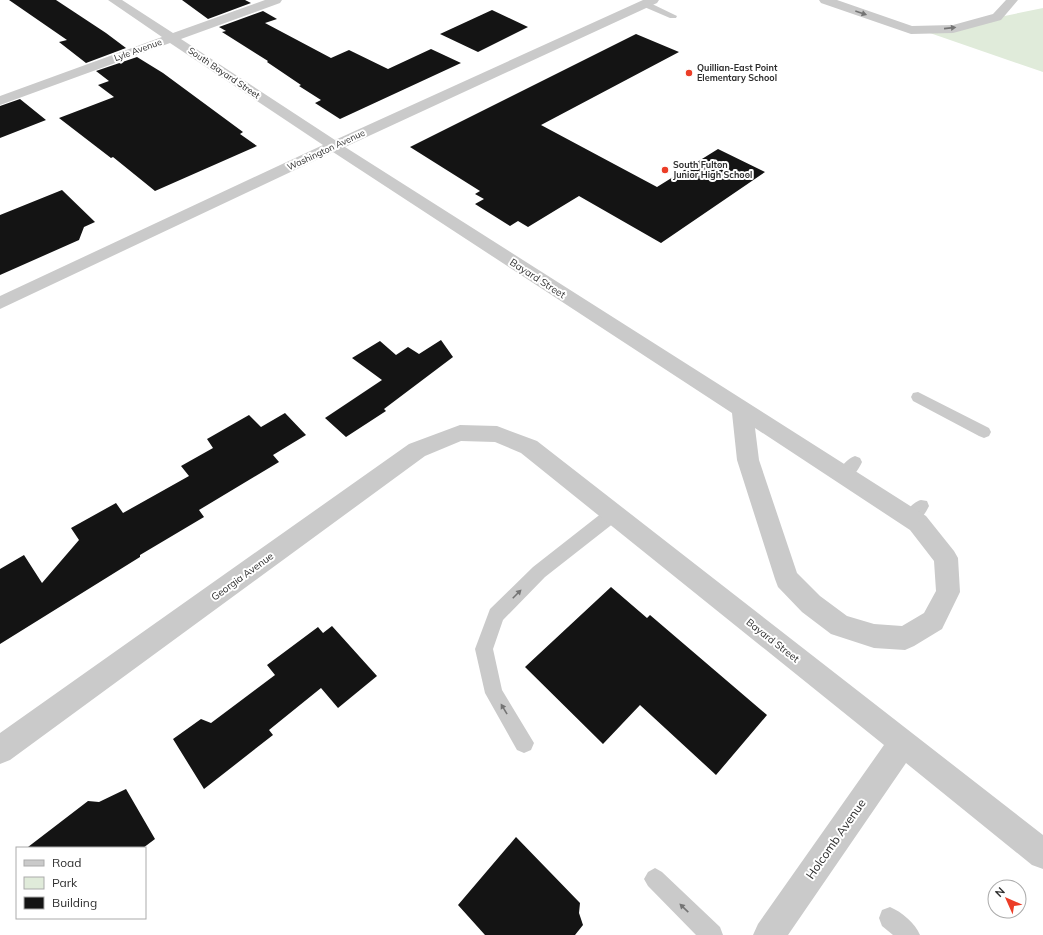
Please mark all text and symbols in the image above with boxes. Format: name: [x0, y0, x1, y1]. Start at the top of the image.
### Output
one-way arrow: [856, 10, 868, 16]
one-way arrow: [944, 25, 956, 32]
street label: Lyle Avenue: [112, 36, 164, 64]
street label: South Bayard Street: [186, 45, 262, 101]
place label: Quillian-East Point Elementary School: [697, 62, 778, 84]
marker: Quillian-East Point Elementary School: [684, 68, 694, 78]
street label: Washington Avenue: [285, 127, 367, 172]
place label: South Fulton Junior High School: [673, 159, 752, 180]
marker: South Fulton Junior High School: [660, 165, 670, 175]
street label: Bayard Street: [507, 256, 568, 302]
street label: Georgia Avenue: [209, 549, 276, 603]
one-way arrow: [512, 589, 522, 599]
street label: Bayard Street: [744, 616, 802, 665]
one-way arrow: [501, 703, 508, 715]
street label: Holcomb Avenue: [802, 796, 869, 882]
legend: [16, 847, 146, 919]
text: Road: [52, 855, 81, 870]
text: Park: [52, 875, 78, 890]
north arrow: [987, 879, 1027, 919]
text: N: [992, 884, 1008, 900]
text: Building: [52, 895, 97, 910]
one-way arrow: [680, 903, 689, 913]

